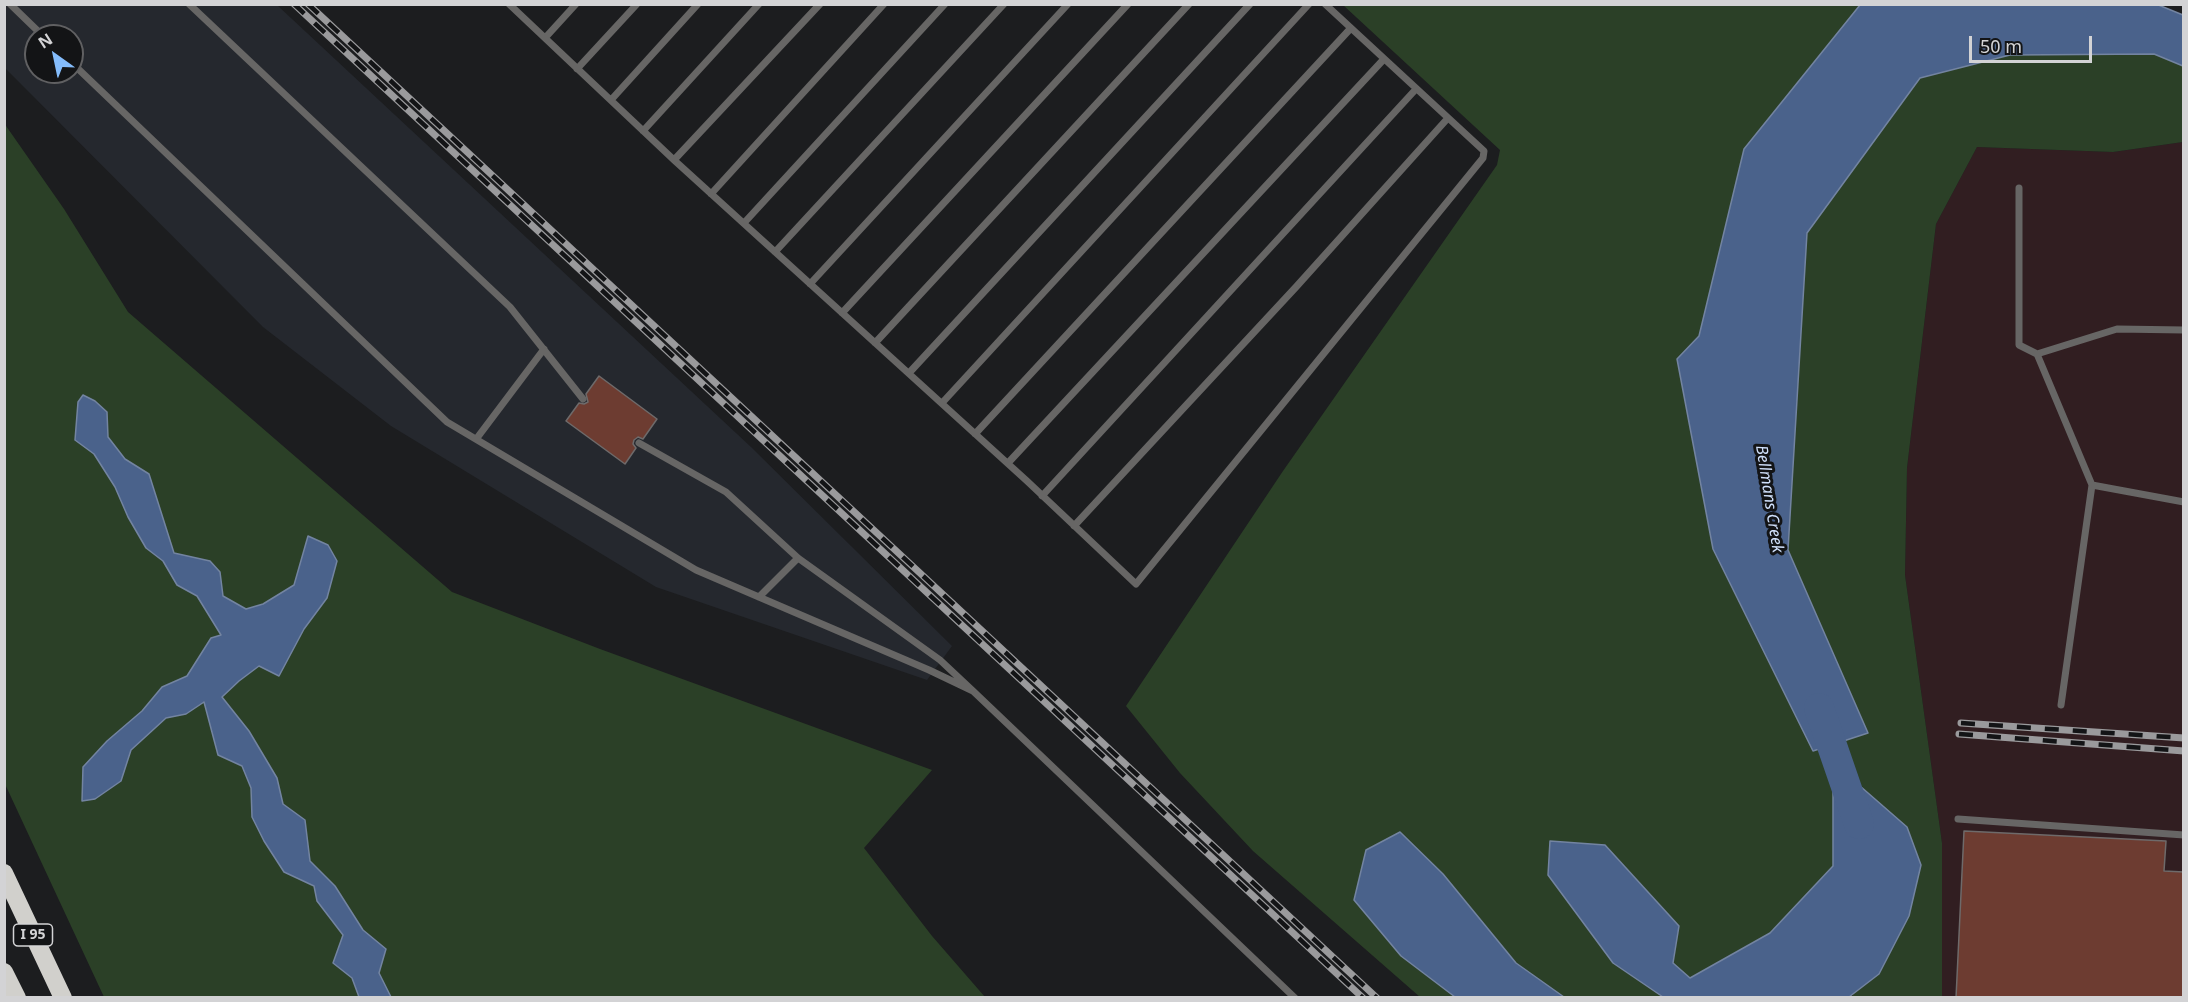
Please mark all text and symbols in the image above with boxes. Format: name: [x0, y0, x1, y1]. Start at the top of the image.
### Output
north arrow: [24, 24, 84, 84]
scale bar: [1972, 24, 2095, 62]
text: N: [34, 28, 57, 53]
text: 50 m: [1980, 34, 2022, 58]
water label: Bellmans Creek: [1751, 444, 1787, 554]
road number: I 95: [14, 924, 52, 946]

